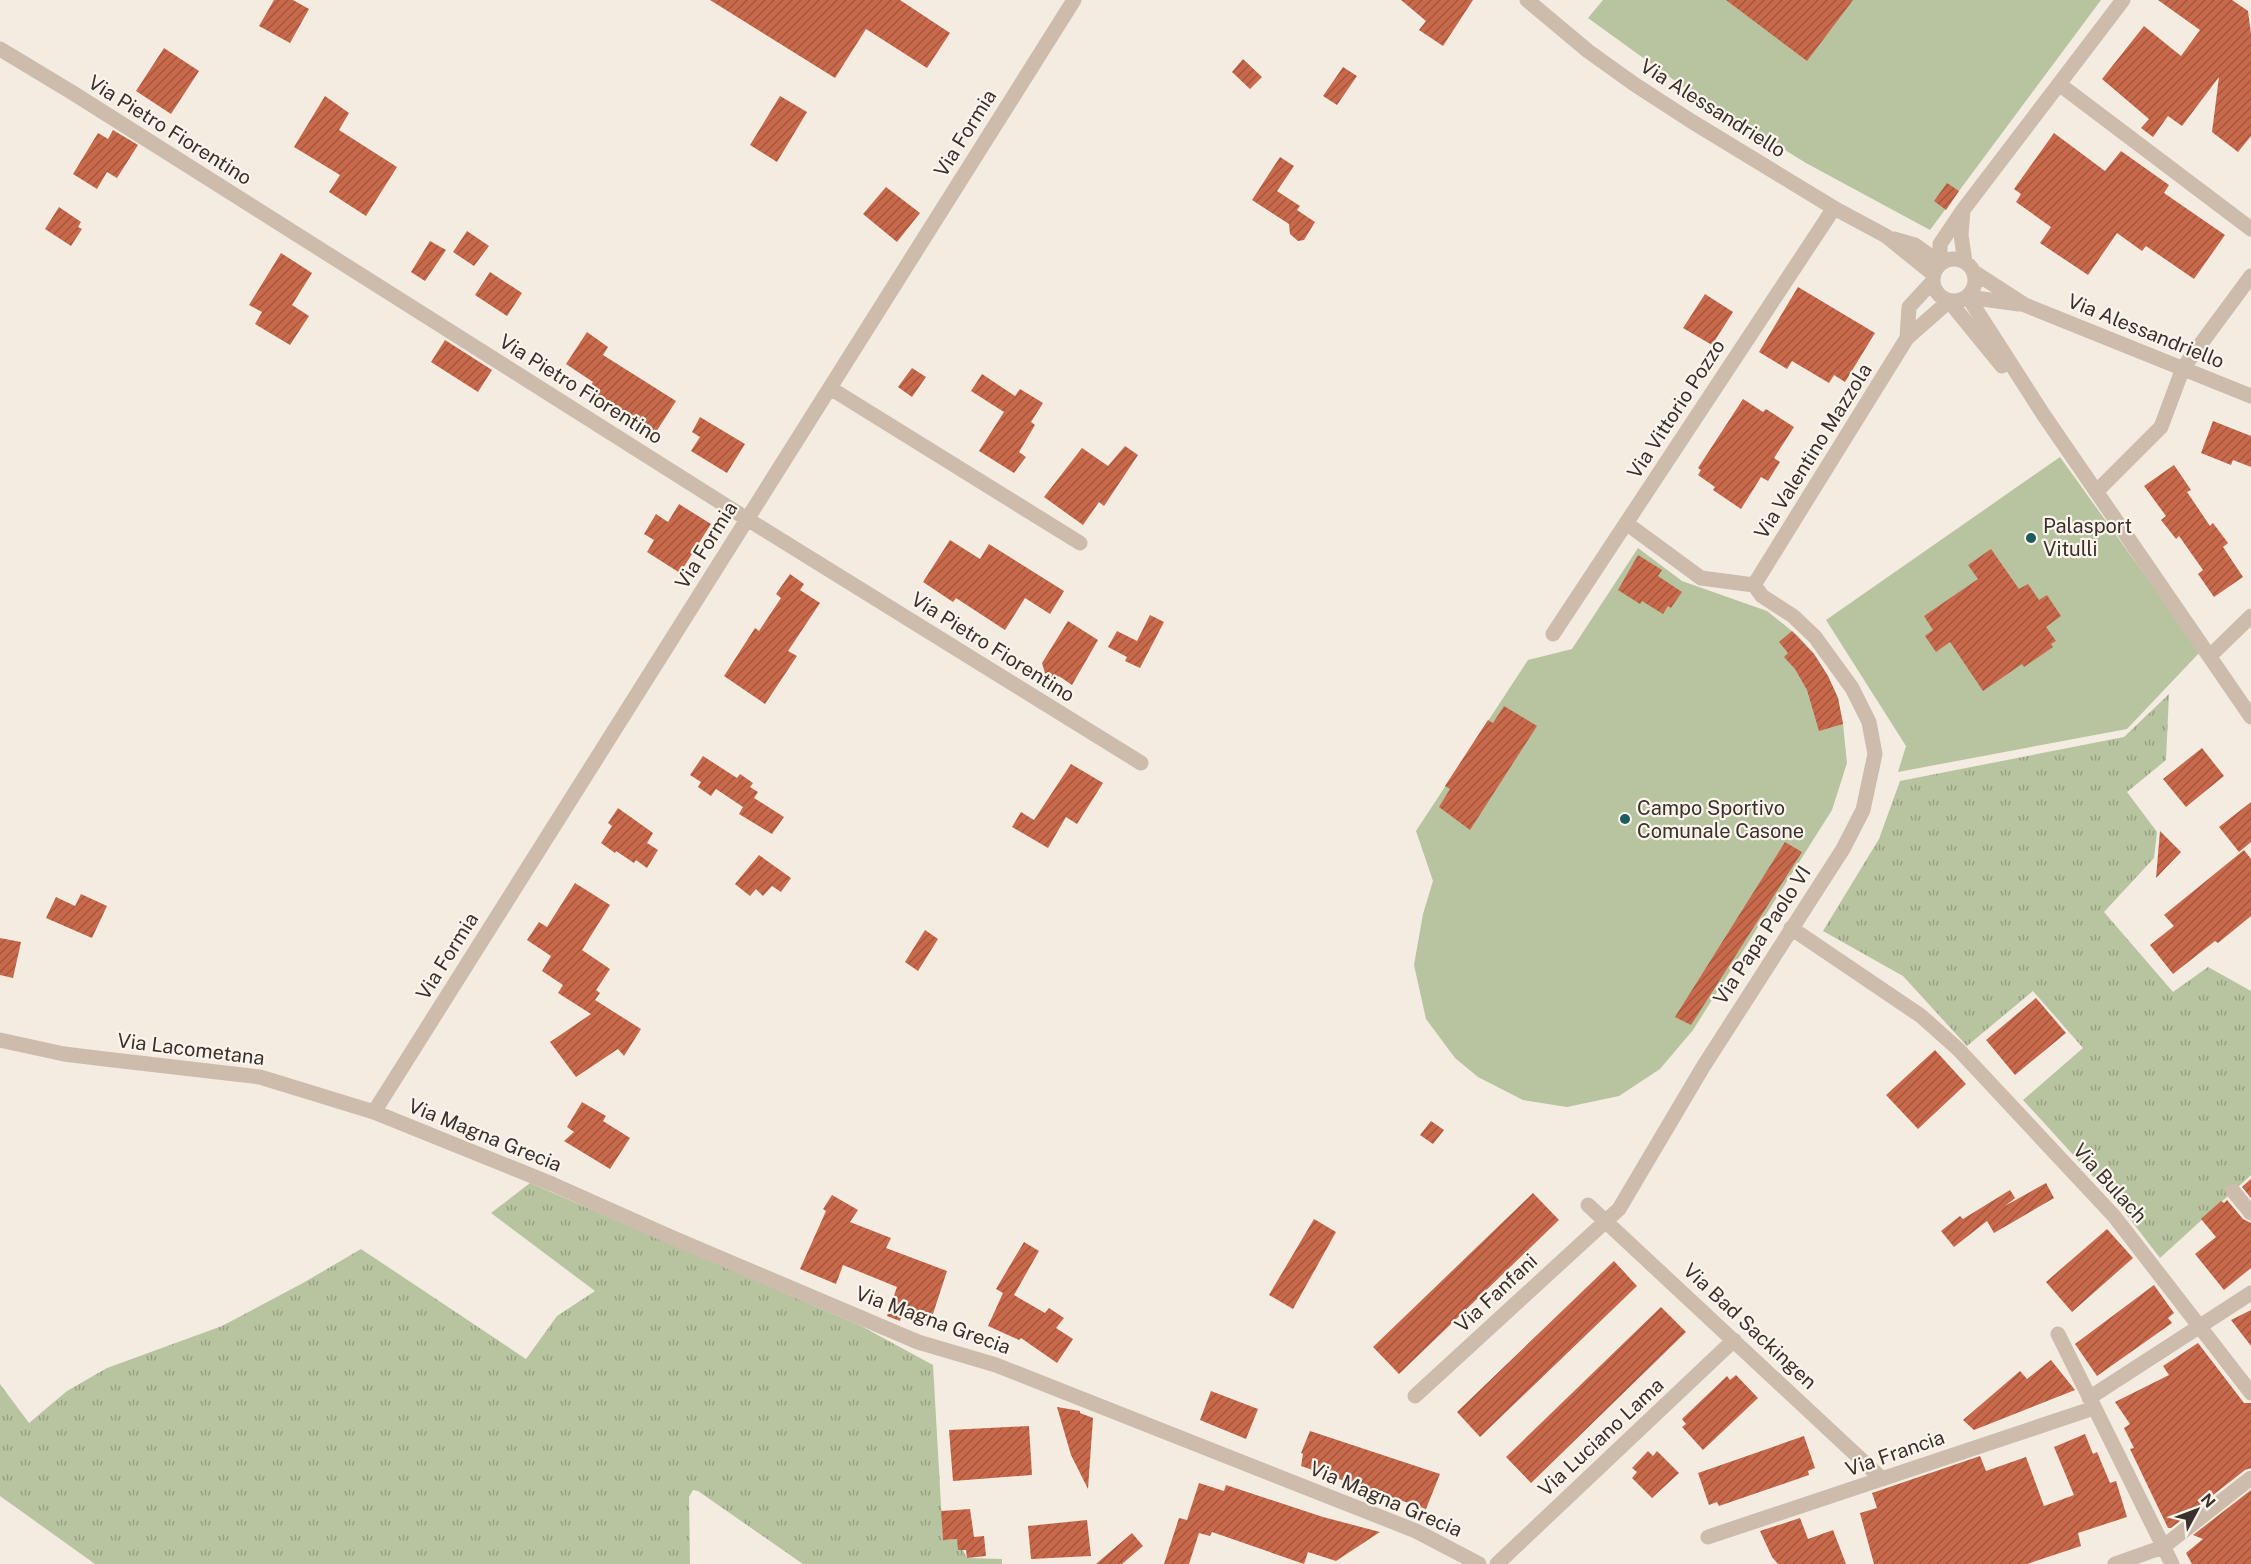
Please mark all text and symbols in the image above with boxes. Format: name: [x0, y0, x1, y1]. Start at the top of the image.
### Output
street label: Via Alessandriello: [1636, 54, 1790, 162]
street label: Via Pietro Fiorentino: [84, 70, 256, 190]
street label: Via Formia: [929, 85, 1001, 181]
street label: Via Alessandriello: [2064, 289, 2228, 373]
street label: Via Pietro Fiorentino: [495, 329, 667, 449]
street label: Via Vittorio Pozzo: [1622, 335, 1730, 483]
street label: Via Valentino Mazzola: [1749, 359, 1877, 543]
street label: Via Formia: [670, 497, 742, 593]
place label: Palasport Vitulli: [2043, 514, 2132, 561]
marker: Palasport Vitulli: [2024, 531, 2038, 545]
street label: Via Pietro Fiorentino: [907, 587, 1079, 707]
place label: Campo Sportivo Comunale Casone: [1637, 796, 1804, 843]
marker: Campo Sportivo Comunale Casone: [1618, 812, 1632, 826]
street label: Via Papa Paolo VI: [1708, 861, 1816, 1009]
street label: Via Formia: [411, 908, 483, 1004]
street label: Via Lacometana: [116, 1028, 266, 1070]
street label: Via Magna Grecia: [405, 1093, 565, 1177]
street label: Via Bulach: [2068, 1138, 2152, 1228]
street label: Via Fanfani: [1450, 1249, 1542, 1337]
street label: Via Bad Sackingen: [1678, 1258, 1822, 1394]
street label: Via Magna Grecia: [852, 1281, 1014, 1359]
street label: Via Luciano Lama: [1533, 1373, 1669, 1501]
street label: Via Francia: [1842, 1425, 1948, 1481]
street label: Via Magna Grecia: [1306, 1456, 1466, 1542]
north arrow: [2167, 1480, 2227, 1540]
text: N: [2197, 1490, 2219, 1511]

